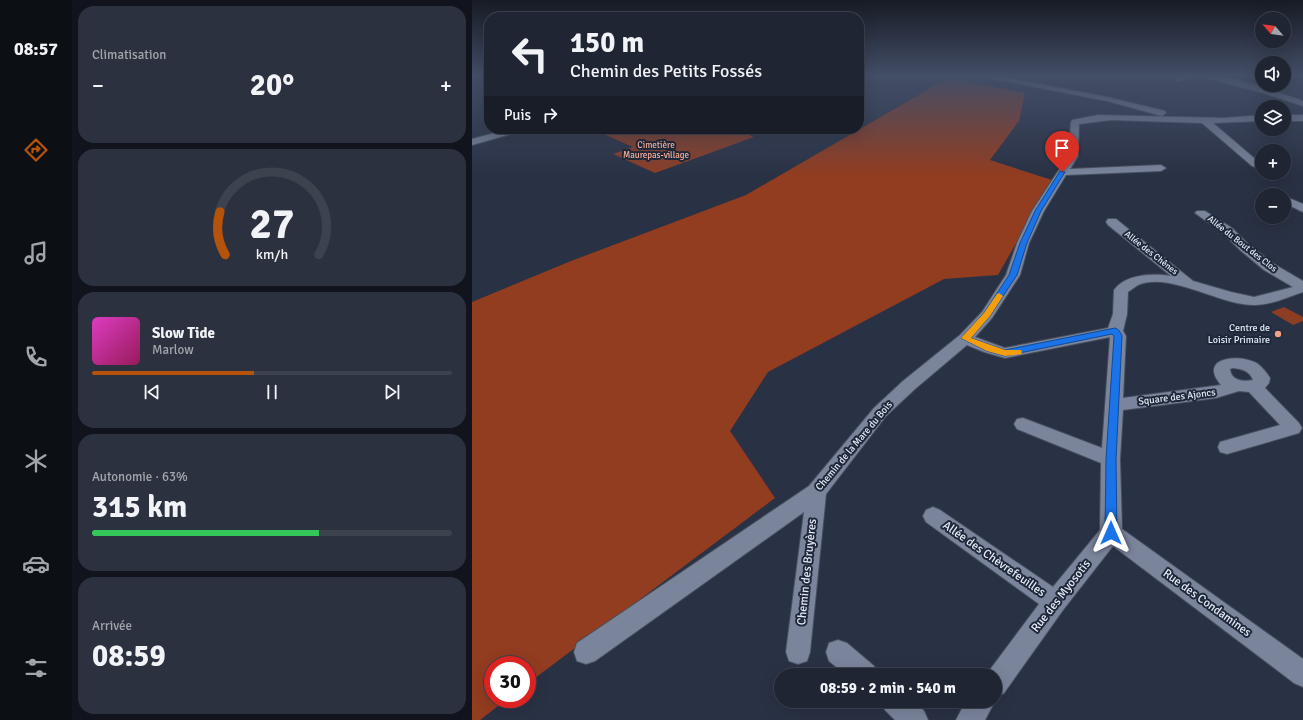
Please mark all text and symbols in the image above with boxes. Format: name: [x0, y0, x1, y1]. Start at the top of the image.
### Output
north arrow: [1255, 12, 1291, 48]
map controls: [1255, 12, 1291, 224]
text: 150 m: [570, 26, 644, 60]
icon: left: [504, 28, 556, 80]
text: 08:57: [14, 38, 58, 60]
text: Climatisation: [92, 47, 166, 63]
button: sound: [1255, 56, 1291, 92]
text: Chemin des Petits Fossés: [570, 60, 762, 82]
text: 20°: [250, 67, 294, 104]
text: −: [92, 72, 104, 99]
text: +: [440, 72, 452, 99]
button: layers: [1255, 100, 1291, 136]
icon: right: [539, 104, 561, 126]
text: Puis: [504, 106, 531, 124]
pin: [1045, 131, 1079, 172]
icon: directions: [22, 136, 50, 164]
icon: arrive: [1051, 137, 1073, 159]
park label: Cimetière Maurepas-village: [623, 140, 690, 161]
button: +: [1255, 144, 1291, 180]
button: −: [1255, 188, 1291, 224]
text: 27: [250, 199, 294, 250]
street label: Allée du Bout des Clos: [1205, 213, 1279, 275]
street label: Allée des Chênes: [1122, 229, 1180, 277]
icon: music: [22, 239, 50, 267]
text: km/h: [256, 246, 288, 263]
place label: Centre de Loisir Primaire: [1208, 322, 1270, 346]
text: Slow Tide: [152, 324, 215, 342]
marker: Centre de Loisir Primaire: [1273, 329, 1283, 339]
text: Marlow: [152, 342, 194, 358]
icon: phone: [22, 343, 50, 371]
icon: previous: [141, 381, 163, 403]
icon: pause: [261, 381, 283, 403]
icon: next: [381, 381, 403, 403]
street label: Square des Ajoncs: [1138, 386, 1217, 408]
street label: Chemin de la Mare du Bois: [813, 399, 895, 493]
icon: climate: [22, 447, 50, 475]
text: Autonomie · 63%: [92, 469, 188, 485]
text: 315 km: [92, 489, 187, 526]
position arrow: [1090, 512, 1132, 554]
street label: Chemin des Bruyères: [794, 518, 820, 626]
street label: Allée des Chèvrefeuilles: [940, 518, 1048, 600]
icon: car: [22, 550, 50, 578]
street label: Rue des Myosotis: [1028, 557, 1094, 635]
street label: Rue des Condamines: [1160, 566, 1254, 640]
text: Arrivée: [92, 618, 132, 634]
text: 08:59: [92, 638, 166, 675]
icon: filters: [22, 654, 50, 682]
speed limit sign: 30: [484, 656, 536, 708]
text: 08:59 · 2 min · 540 m: [820, 679, 956, 697]

